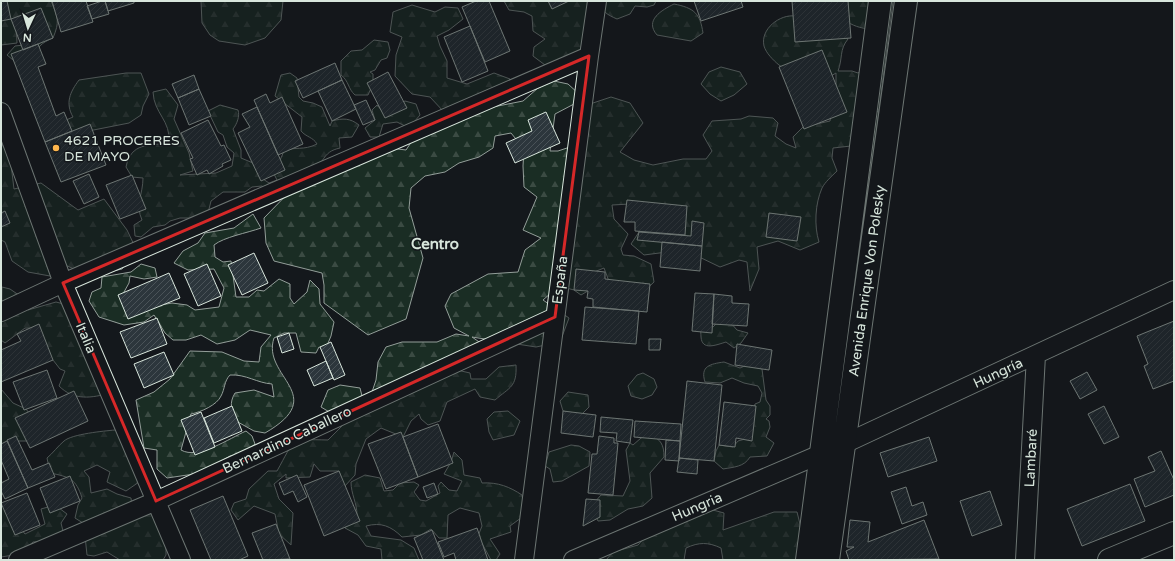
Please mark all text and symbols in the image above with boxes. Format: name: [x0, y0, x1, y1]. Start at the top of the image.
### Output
north arrow: [8, 8, 48, 48]
text: N: [22, 31, 32, 44]
place label: 4621 PROCERES DE MAYO: [64, 132, 180, 165]
marker: 4621 PROCERES DE MAYO: [51, 143, 61, 153]
street label: Avenida Enrique Von Polesky: [845, 184, 889, 378]
district label: Centro: [411, 235, 459, 253]
street label: España: [549, 255, 571, 305]
street label: Italia: [72, 320, 100, 356]
street label: Hungría: [970, 354, 1026, 392]
street label: Bernardino Caballero: [220, 403, 354, 477]
street label: Lambaré: [1021, 428, 1041, 488]
street label: Hungria: [669, 489, 725, 525]

